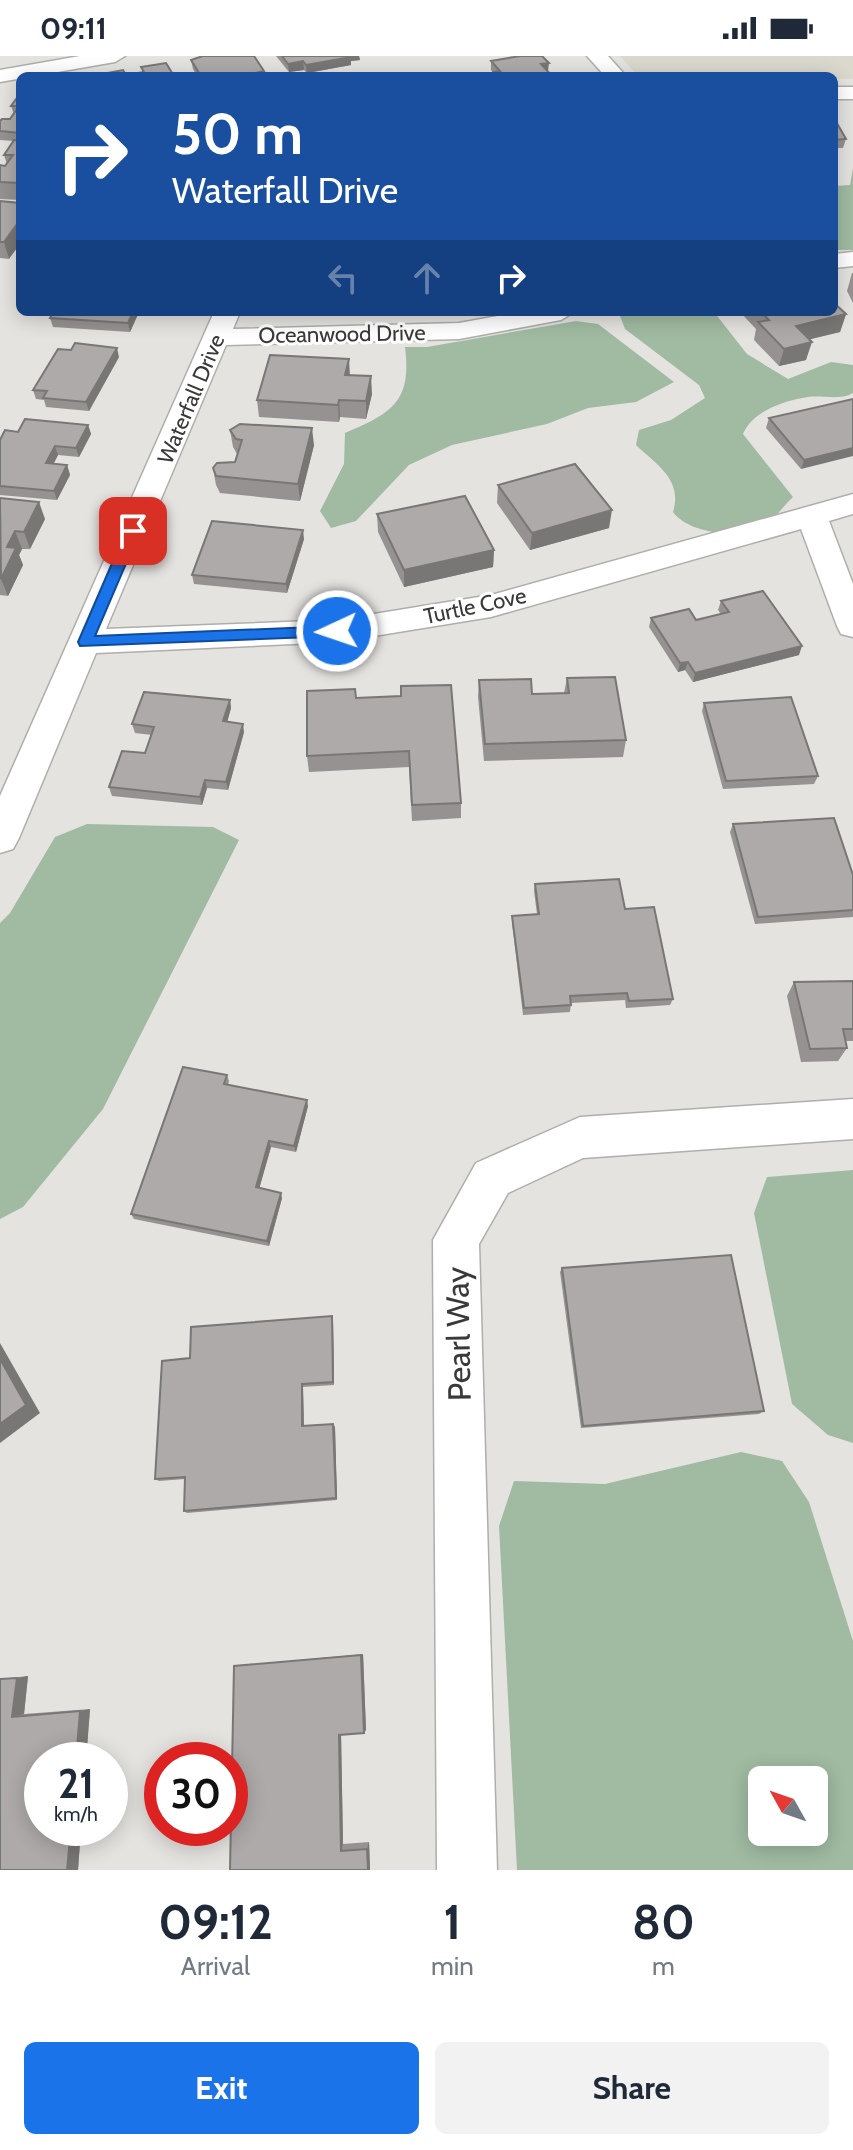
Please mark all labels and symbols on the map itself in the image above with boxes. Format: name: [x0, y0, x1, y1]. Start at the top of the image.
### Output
street label: Oceanwood Drive: [258, 319, 426, 349]
street label: Waterfall Drive: [152, 330, 230, 468]
pin: [99, 497, 167, 565]
street label: Turtle Cove: [421, 582, 529, 630]
position arrow: [295, 589, 379, 673]
street label: Pearl Way: [437, 1266, 479, 1402]
speed limit sign: 30: [144, 1742, 248, 1846]
north arrow: [748, 1766, 828, 1846]

